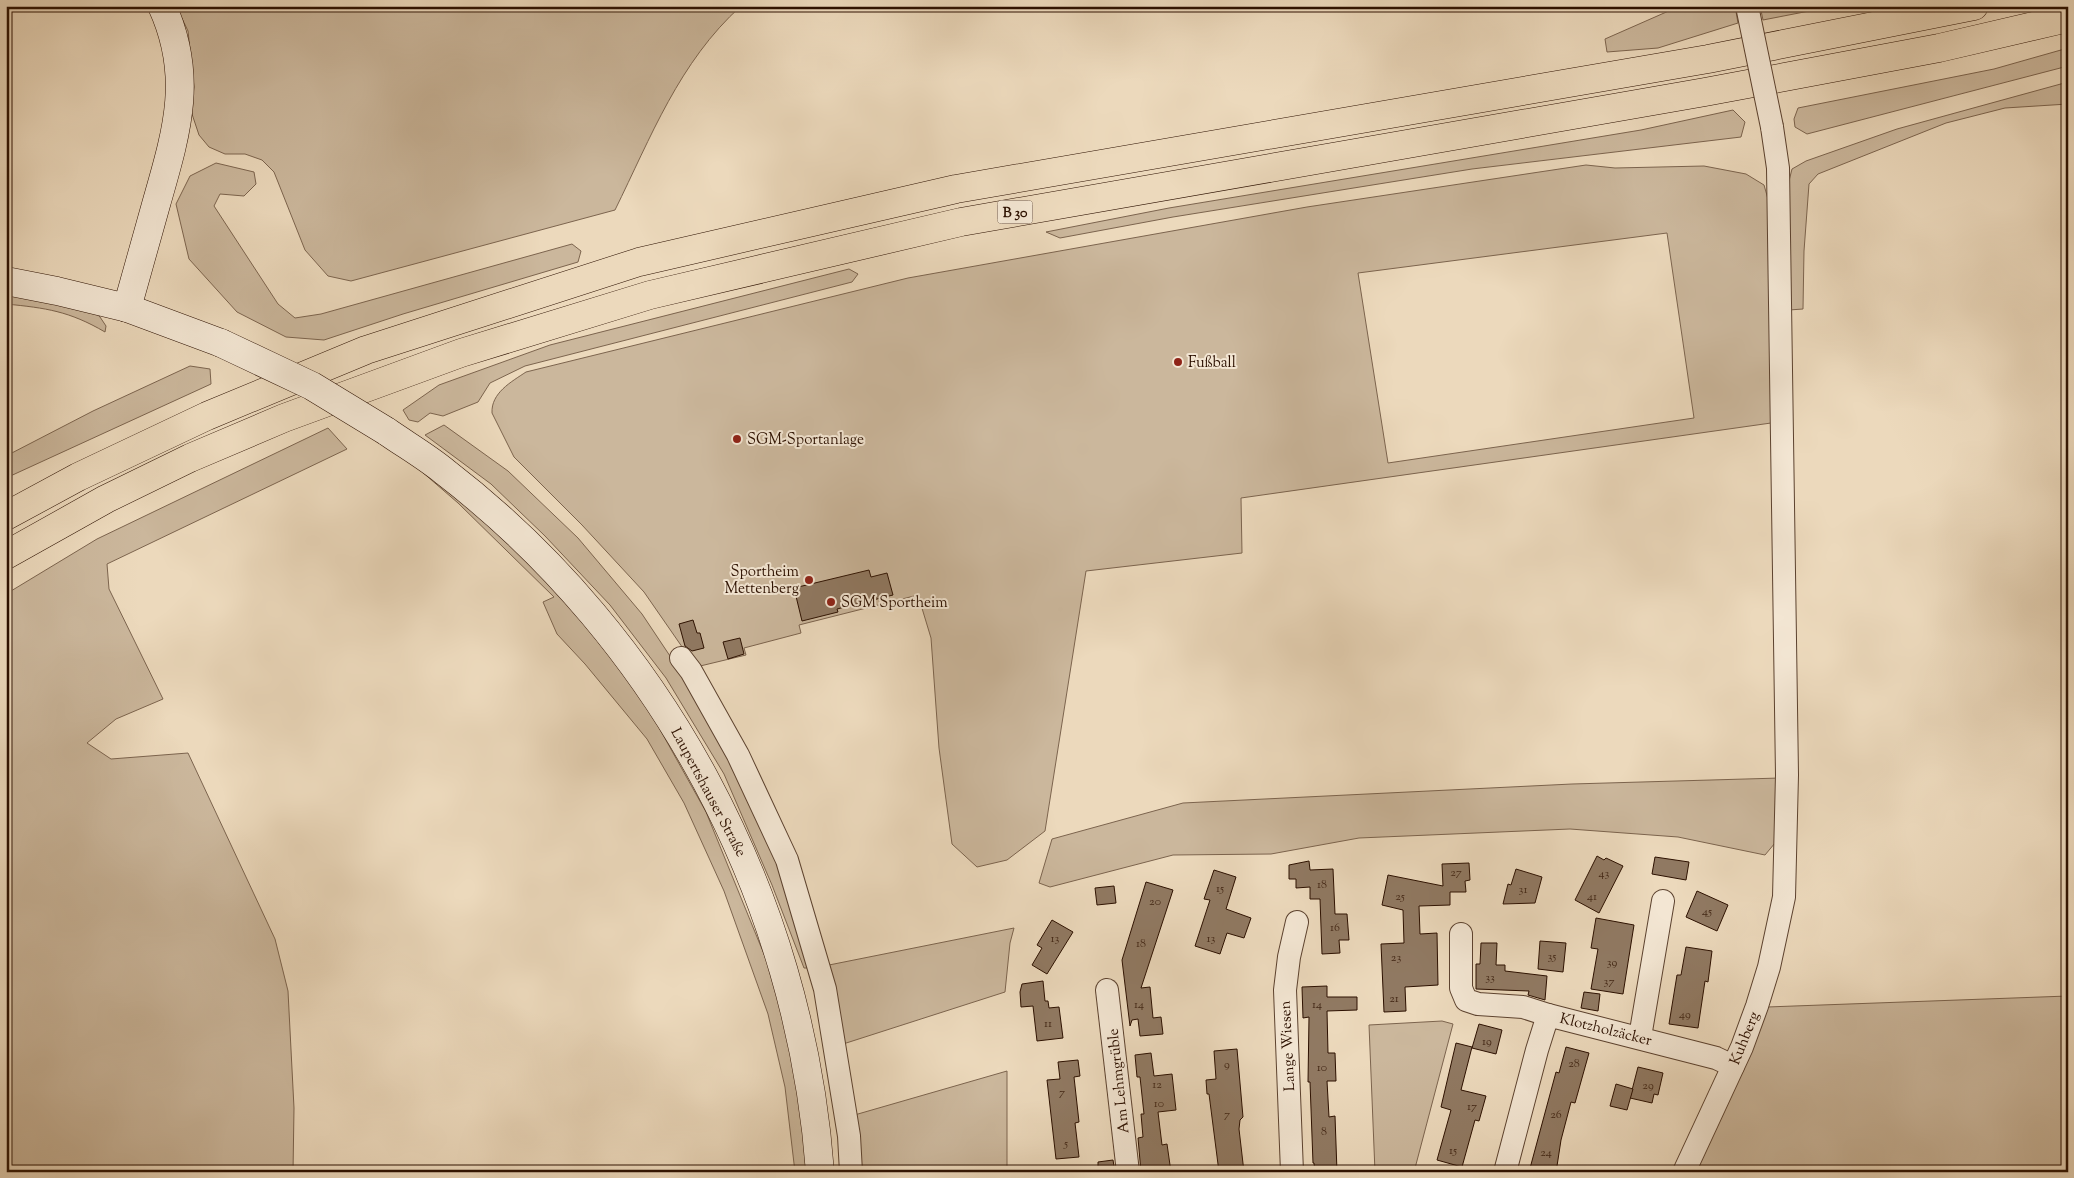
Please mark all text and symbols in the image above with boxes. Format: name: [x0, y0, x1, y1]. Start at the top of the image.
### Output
road number: B 30: [998, 200, 1032, 223]
place label: Fußball: [1188, 353, 1236, 374]
marker: Fußball: [1172, 356, 1184, 368]
place label: SGM-Sportanlage: [747, 430, 864, 451]
marker: SGM-Sportanlage: [731, 433, 743, 445]
place label: Sportheim Mettenberg: [724, 562, 800, 600]
marker: Sportheim Mettenberg: [803, 574, 815, 586]
place label: SGM Sportheim: [841, 593, 948, 614]
marker: SGM Sportheim: [825, 596, 837, 608]
street label: Laupertshauser Straße: [665, 724, 751, 861]
house number: 27: [1450, 864, 1462, 882]
house number: 43: [1599, 865, 1610, 883]
house number: 18: [1317, 876, 1327, 894]
house number: 15: [1216, 880, 1224, 898]
house number: 31: [1519, 881, 1527, 899]
house number: 25: [1395, 888, 1405, 906]
house number: 41: [1587, 888, 1597, 906]
house number: 20: [1149, 893, 1161, 911]
house number: 45: [1702, 903, 1712, 921]
house number: 16: [1330, 919, 1340, 937]
house number: 13: [1051, 930, 1060, 948]
house number: 13: [1207, 930, 1216, 948]
house number: 18: [1136, 935, 1146, 953]
house number: 35: [1548, 948, 1556, 966]
house number: 23: [1391, 949, 1401, 967]
house number: 39: [1607, 954, 1617, 972]
house number: 33: [1485, 969, 1495, 987]
house number: 37: [1604, 973, 1614, 991]
house number: 21: [1389, 990, 1399, 1008]
house number: 14: [1134, 996, 1144, 1014]
house number: 14: [1312, 996, 1322, 1014]
street label: Lange Wiesen: [1276, 1000, 1301, 1092]
house number: 49: [1679, 1006, 1691, 1024]
street label: Klotzholzäcker: [1557, 1009, 1654, 1052]
street label: Kuhberg: [1725, 1009, 1766, 1068]
house number: 11: [1044, 1015, 1052, 1033]
street label: Am Lehmgrüble: [1104, 1027, 1135, 1134]
house number: 19: [1482, 1033, 1492, 1051]
house number: 28: [1568, 1055, 1580, 1073]
house number: 9: [1224, 1056, 1230, 1074]
house number: 10: [1317, 1059, 1327, 1077]
house number: 12: [1152, 1076, 1162, 1094]
house number: 29: [1642, 1077, 1654, 1095]
house number: 7: [1059, 1084, 1065, 1102]
house number: 10: [1154, 1095, 1164, 1113]
house number: 17: [1467, 1098, 1477, 1116]
house number: 7: [1224, 1106, 1230, 1124]
house number: 26: [1550, 1106, 1562, 1124]
house number: 8: [1321, 1123, 1327, 1141]
house number: 5: [1063, 1135, 1068, 1153]
house number: 15: [1449, 1142, 1457, 1160]
house number: 24: [1540, 1144, 1552, 1162]

